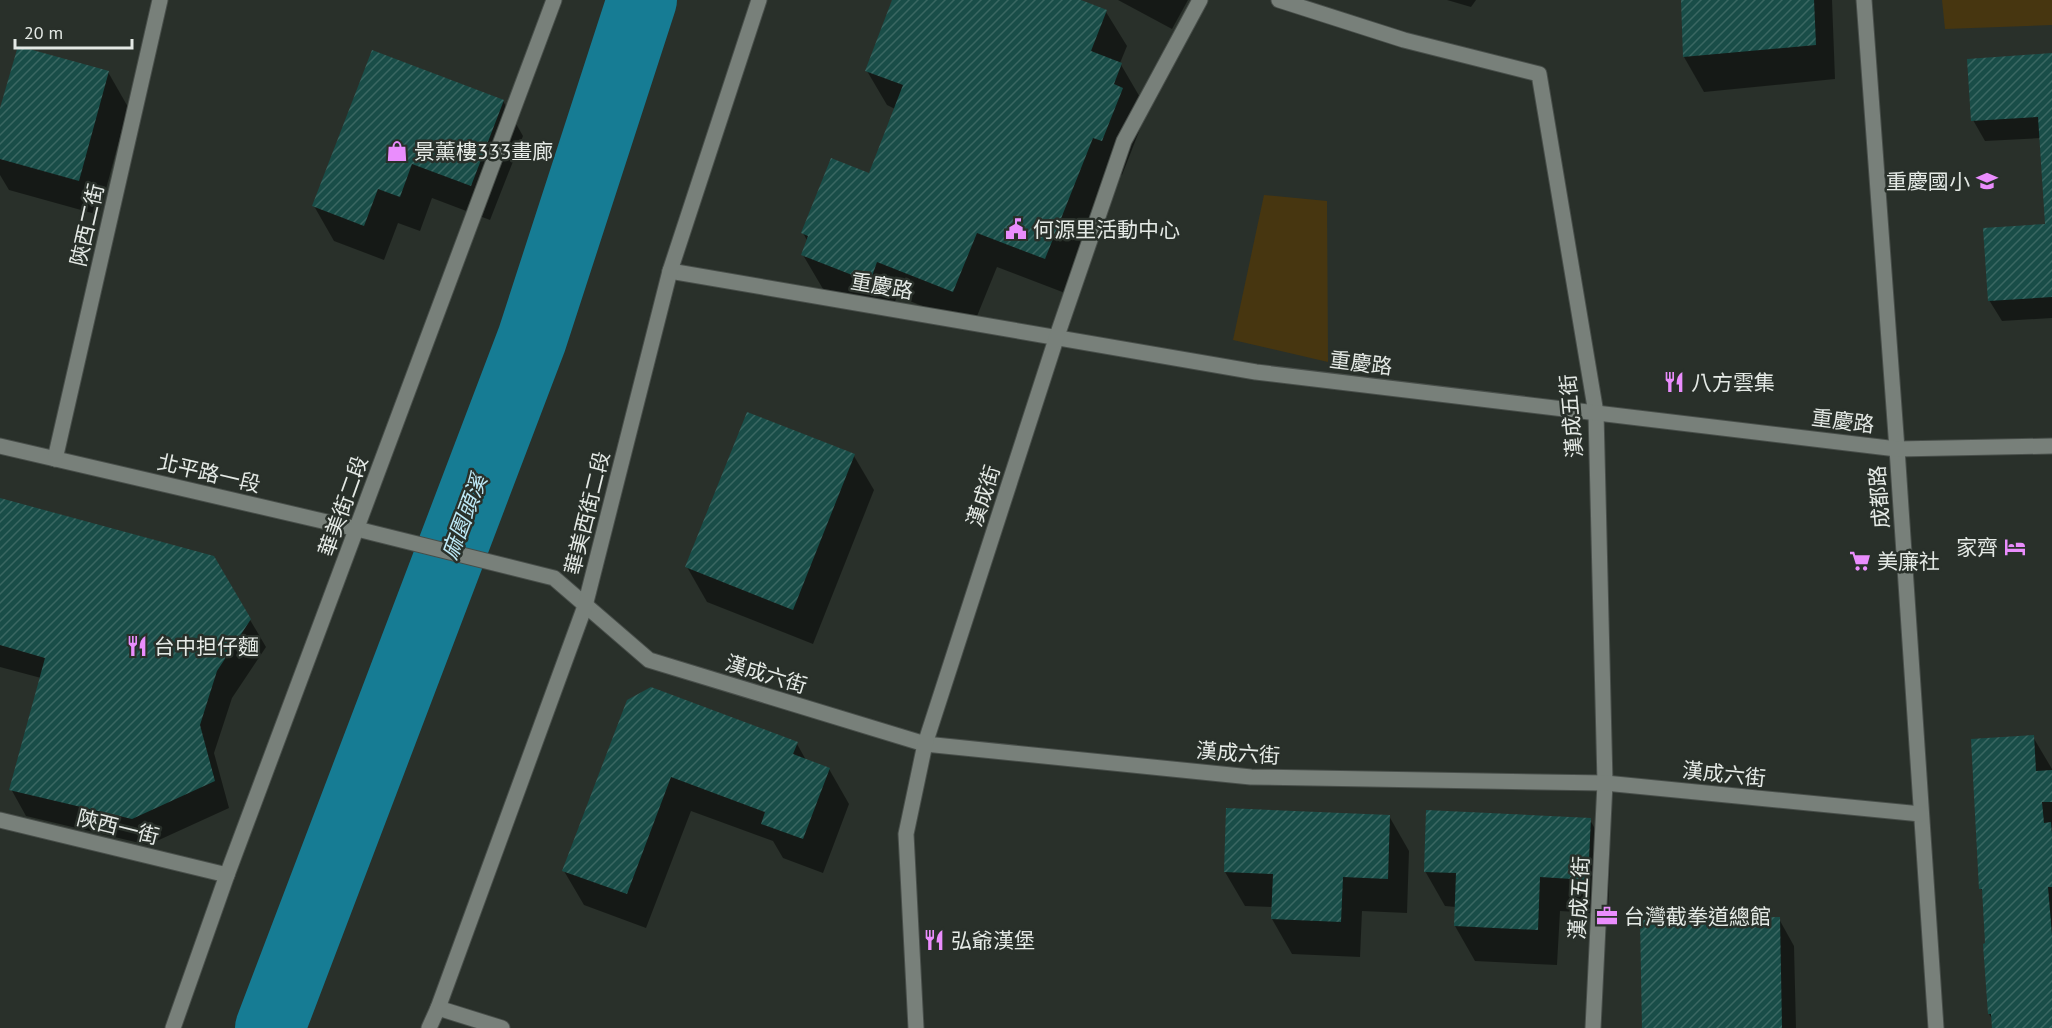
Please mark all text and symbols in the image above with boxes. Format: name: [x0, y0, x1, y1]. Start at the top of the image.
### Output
scale bar: [15, 12, 132, 50]
text: 20 m: [24, 21, 63, 44]
place label: 景薰樓333畫廊: [414, 138, 553, 165]
shop icon: 景薰樓333畫廊: [385, 139, 409, 163]
place label: 重慶國小: [1886, 168, 1970, 195]
school or university icon: 重慶國小: [1975, 169, 1999, 193]
street label: 陝西二街: [64, 181, 110, 269]
place label: 何源里活動中心: [1033, 216, 1180, 243]
public building icon: 何源里活動中心: [1004, 217, 1028, 241]
street label: 重慶路: [849, 267, 915, 305]
street label: 重慶路: [1328, 346, 1394, 380]
place label: 八方雲集: [1691, 369, 1775, 396]
restaurant icon: 八方雲集: [1662, 370, 1686, 394]
street label: 漢成五街: [1554, 373, 1588, 459]
street label: 重慶路: [1810, 404, 1876, 438]
street label: 北平路一段: [155, 448, 263, 498]
street label: 華美西街二段: [559, 449, 615, 577]
street label: 華美街二段: [312, 452, 374, 560]
street label: 漢成街: [960, 462, 1006, 530]
street label: 成都路: [1863, 465, 1895, 529]
water label: 麻園頭溪: [435, 468, 494, 563]
place label: 家齊: [1956, 534, 1998, 561]
hotel icon: 家齊: [2003, 535, 2027, 559]
place label: 美廉社: [1877, 548, 1940, 575]
supermarket icon: 美廉社: [1848, 549, 1872, 573]
place label: 台中担仔麵: [154, 633, 259, 660]
restaurant icon: 台中担仔麵: [125, 634, 149, 658]
street label: 漢成六街: [722, 649, 810, 699]
street label: 漢成六街: [1195, 737, 1281, 769]
street label: 漢成六街: [1681, 756, 1767, 792]
street label: 陝西一街: [74, 804, 162, 850]
street label: 漢成五街: [1563, 855, 1595, 941]
place label: 台灣截拳道總館: [1624, 903, 1771, 930]
office icon: 台灣截拳道總館: [1595, 904, 1619, 928]
place label: 弘爺漢堡: [951, 927, 1035, 954]
restaurant icon: 弘爺漢堡: [922, 928, 946, 952]

